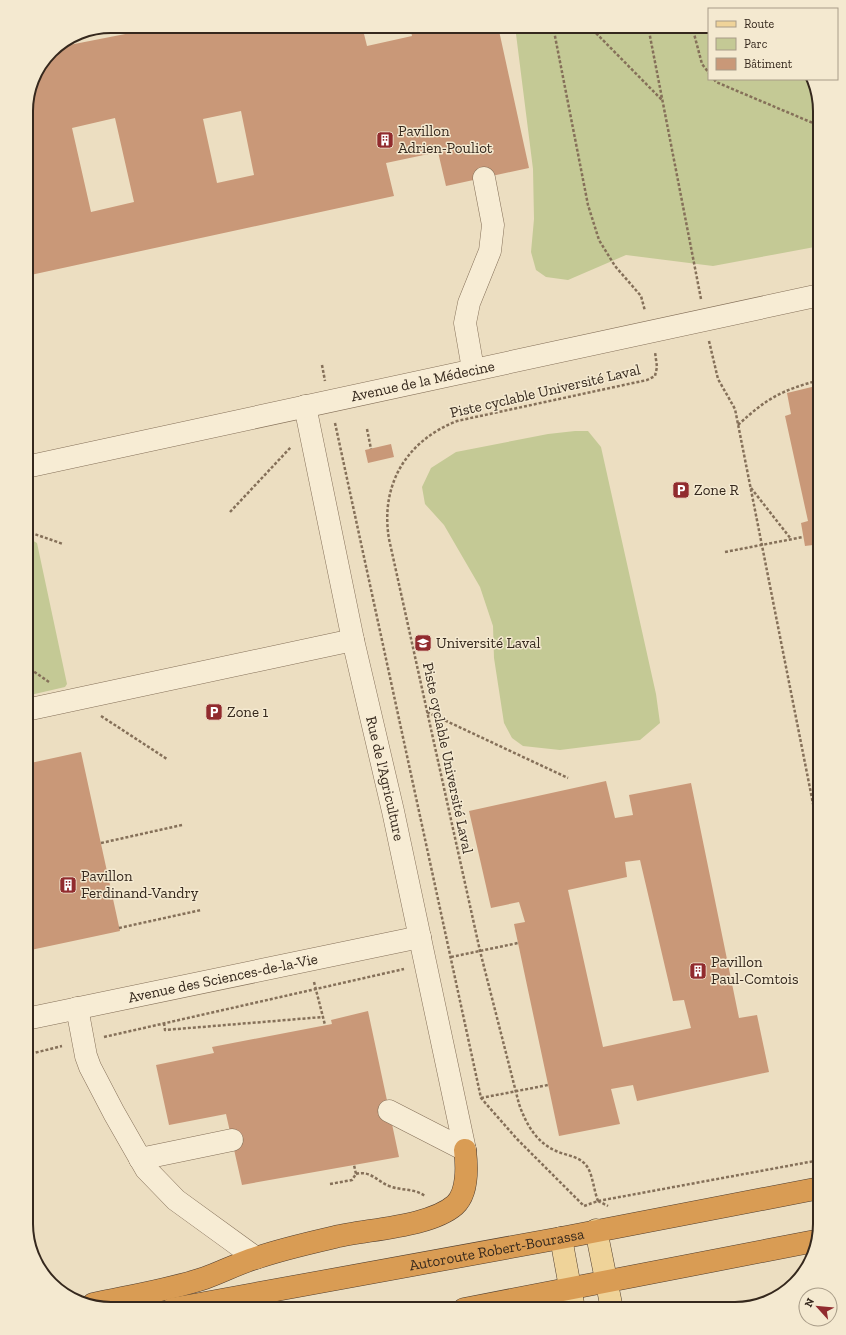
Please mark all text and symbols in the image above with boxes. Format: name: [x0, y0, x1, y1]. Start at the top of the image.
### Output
legend: [708, 8, 838, 80]
text: Route: [744, 17, 775, 31]
text: Parc: [744, 37, 768, 51]
text: Bâtiment: [744, 57, 793, 71]
place label: Pavillon Adrien-Pouliot: [398, 122, 493, 157]
building icon: Pavillon Adrien-Pouliot: [375, 130, 395, 150]
street label: Avenue de la Médecine: [349, 357, 496, 405]
street label: Piste cyclable Université Laval: [448, 360, 642, 422]
parking icon: Zone R: [671, 480, 691, 500]
place label: Zone R: [694, 481, 739, 499]
school or university icon: Université Laval: [413, 633, 433, 653]
place label: Université Laval: [436, 634, 541, 652]
street label: Piste cyclable Université Laval: [419, 661, 477, 855]
parking icon: Zone 1: [204, 702, 224, 722]
place label: Zone 1: [227, 703, 268, 721]
street label: Rue de l'Agriculture: [362, 714, 408, 843]
place label: Pavillon Ferdinand-Vandry: [81, 867, 199, 902]
building icon: Pavillon Ferdinand-Vandry: [58, 875, 78, 895]
street label: Avenue des Sciences-de-la-Vie: [126, 950, 319, 1007]
place label: Pavillon Paul-Comtois: [711, 953, 799, 988]
building icon: Pavillon Paul-Comtois: [688, 961, 708, 981]
street label: Autoroute Robert-Bourassa: [408, 1225, 586, 1275]
north arrow: [798, 1287, 838, 1327]
text: N: [802, 1295, 818, 1309]

